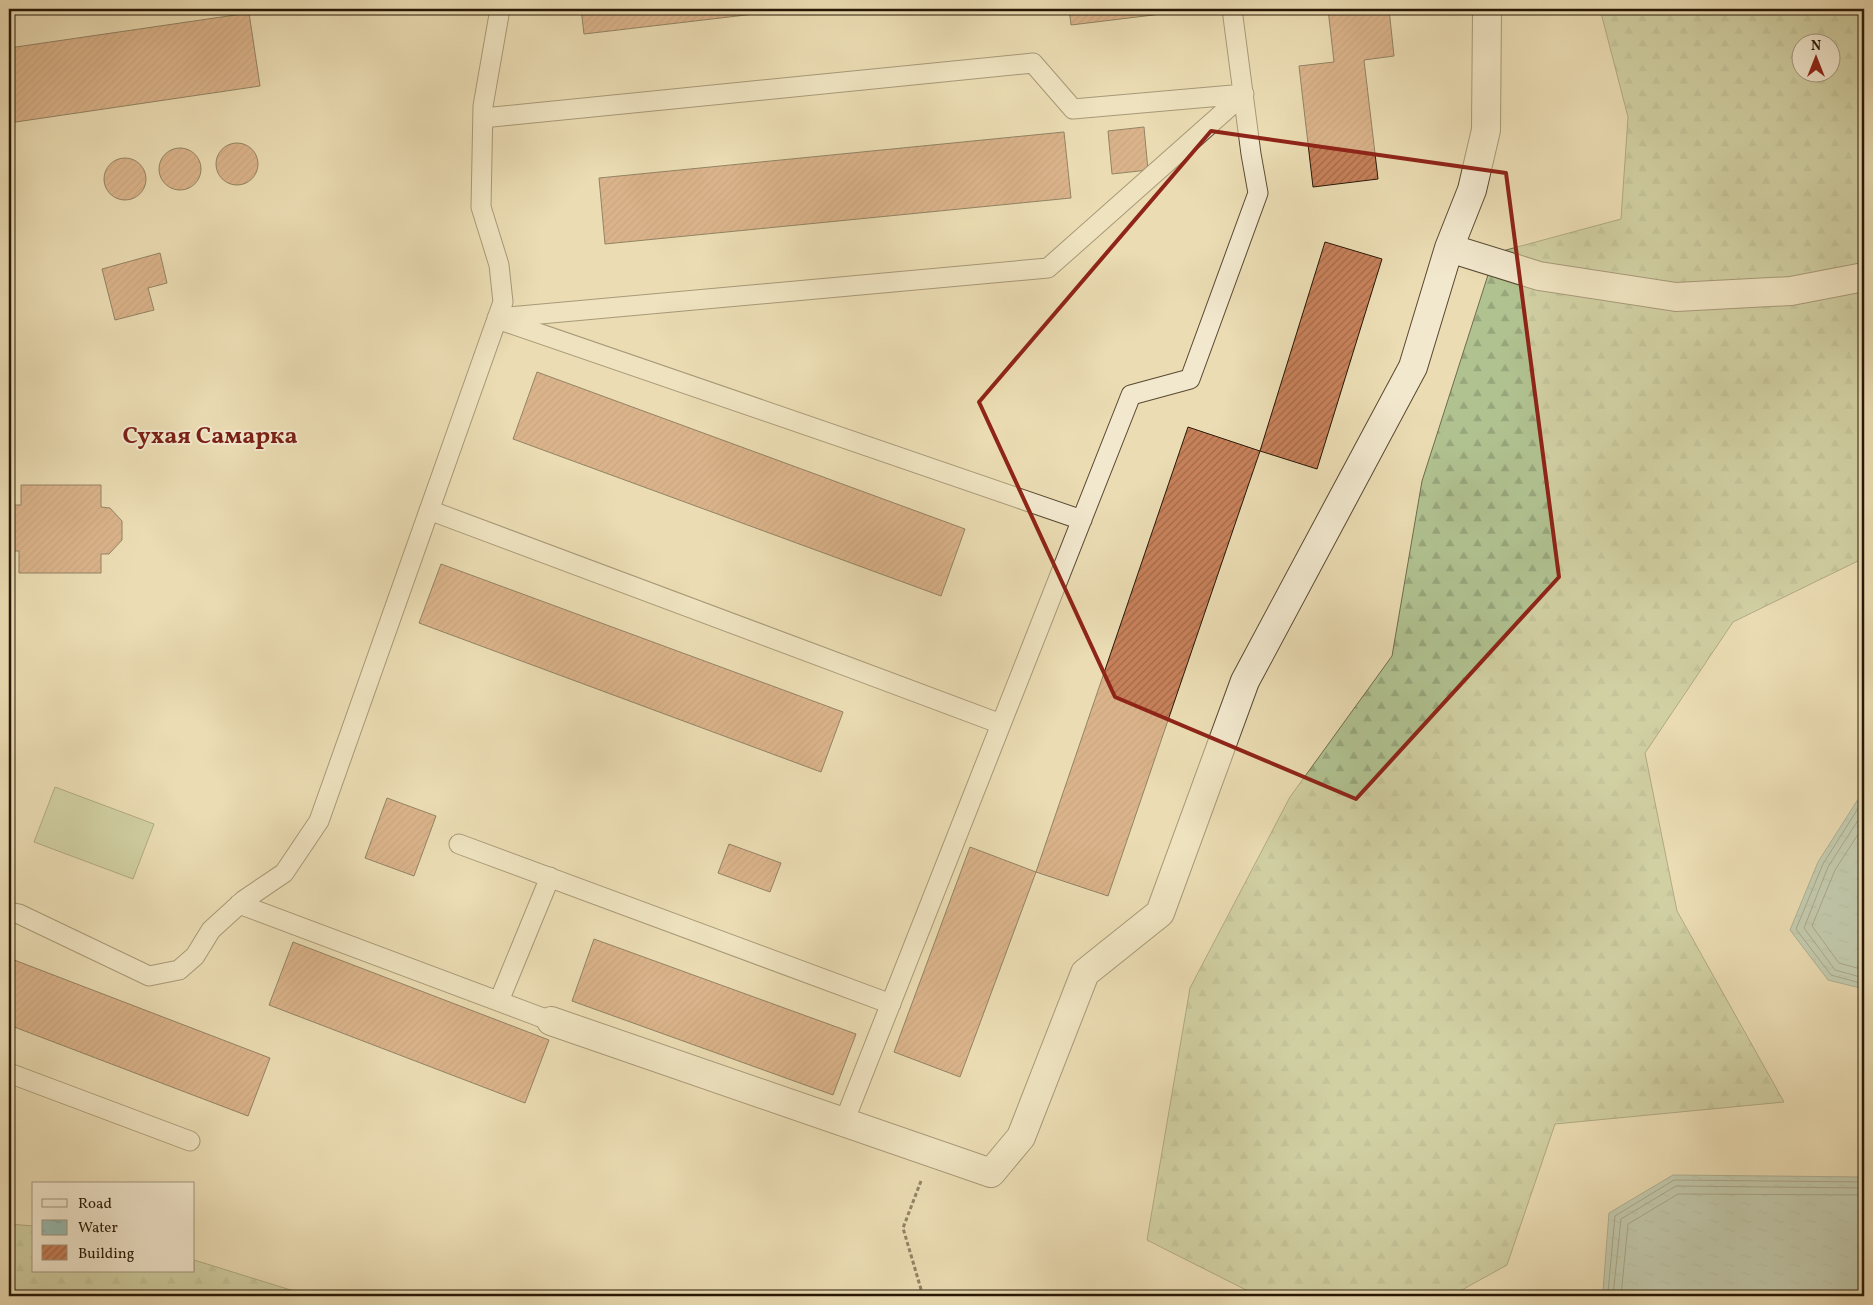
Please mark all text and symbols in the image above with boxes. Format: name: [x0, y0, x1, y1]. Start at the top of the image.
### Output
north arrow: [1790, 32, 1840, 82]
text: N: [1811, 37, 1821, 56]
district label: Сухая Самарка: [122, 420, 298, 454]
legend: [32, 1182, 195, 1272]
text: Road: [78, 1194, 112, 1215]
text: Water: [78, 1218, 118, 1239]
text: Building: [78, 1244, 135, 1265]

